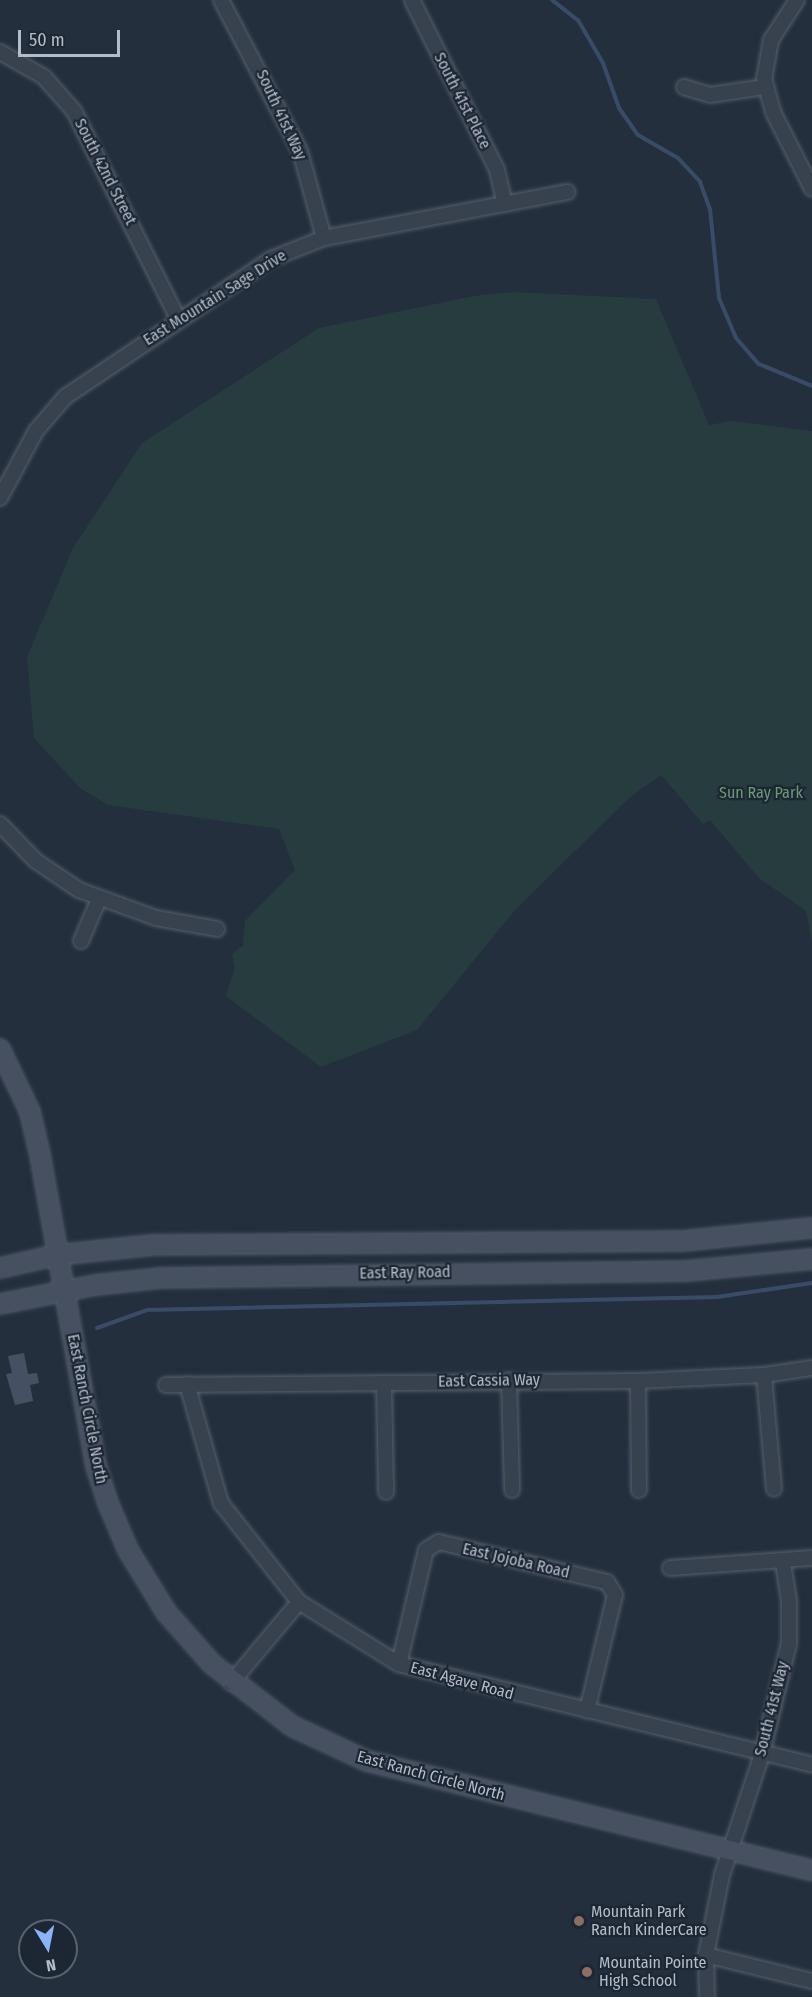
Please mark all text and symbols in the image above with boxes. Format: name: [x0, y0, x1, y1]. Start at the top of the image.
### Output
scale bar: [21, 18, 123, 56]
text: 50 m: [29, 29, 65, 51]
street label: South 41st Place: [429, 50, 495, 152]
street label: South 41st Way: [252, 67, 310, 163]
street label: South 42nd Street: [70, 116, 140, 228]
street label: East Mountain Sage Drive: [140, 246, 290, 350]
park label: Sun Ray Park: [719, 783, 803, 803]
street label: East Ray Road: [359, 1263, 451, 1283]
street label: East Ranch Circle North: [63, 1333, 111, 1485]
street label: East Cassia Way: [438, 1371, 540, 1391]
street label: East Jojoba Road: [461, 1539, 571, 1583]
street label: East Agave Road: [408, 1658, 516, 1704]
street label: South 41st Way: [751, 1659, 793, 1759]
street label: East Ranch Circle North: [355, 1747, 507, 1805]
place label: Mountain Park Ranch KinderCare: [591, 1902, 707, 1940]
marker: Mountain Park Ranch KinderCare: [572, 1914, 586, 1928]
north arrow: [18, 1919, 78, 1979]
place label: Mountain Pointe High School: [599, 1953, 706, 1991]
text: N: [44, 1955, 57, 1975]
marker: Mountain Pointe High School: [580, 1965, 594, 1979]

